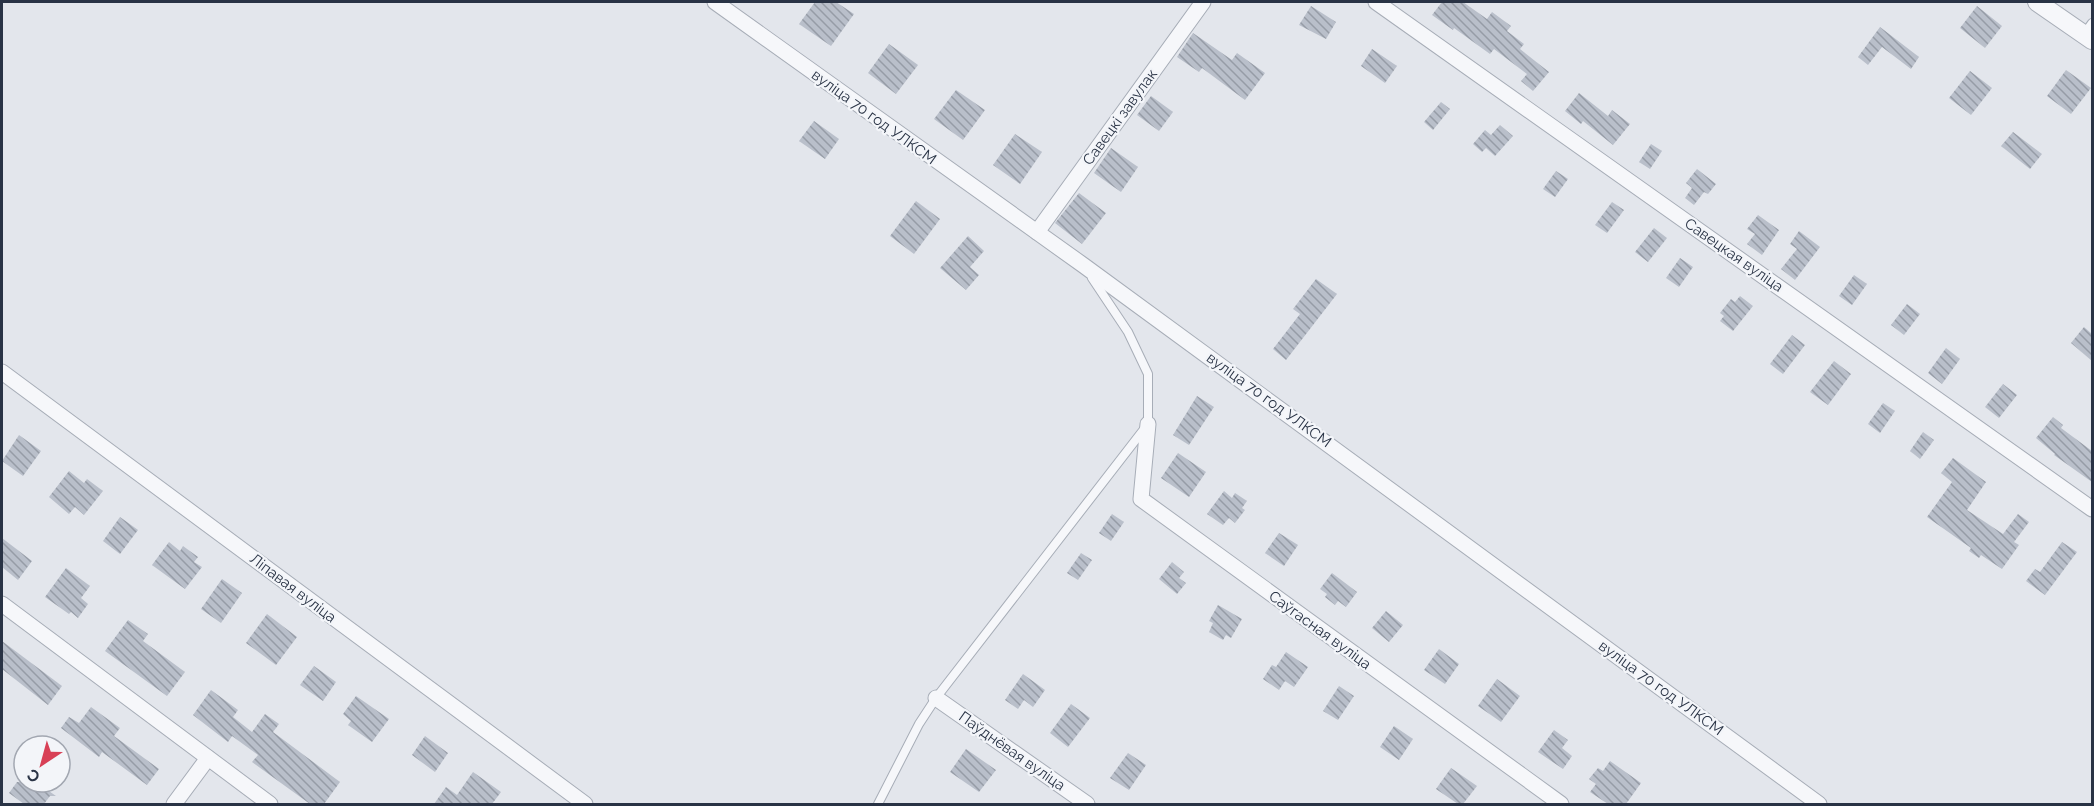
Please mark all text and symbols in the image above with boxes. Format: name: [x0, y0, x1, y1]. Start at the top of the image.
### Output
street label: Савецкі завулак: [1079, 65, 1161, 169]
street label: вуліца 70 год УЛКСМ: [808, 66, 940, 168]
street label: Савецкая вуліца: [1681, 214, 1787, 296]
street label: вуліца 70 год УЛКСМ: [1203, 349, 1335, 451]
street label: Ліпавая вуліца: [246, 550, 340, 626]
street label: Саўгасная вуліца: [1265, 587, 1375, 673]
street label: вуліца 70 год УЛКСМ: [1595, 637, 1727, 739]
street label: Паўднёвая вуліца: [955, 708, 1069, 794]
north arrow: [12, 734, 72, 794]
text: С: [23, 765, 44, 787]

